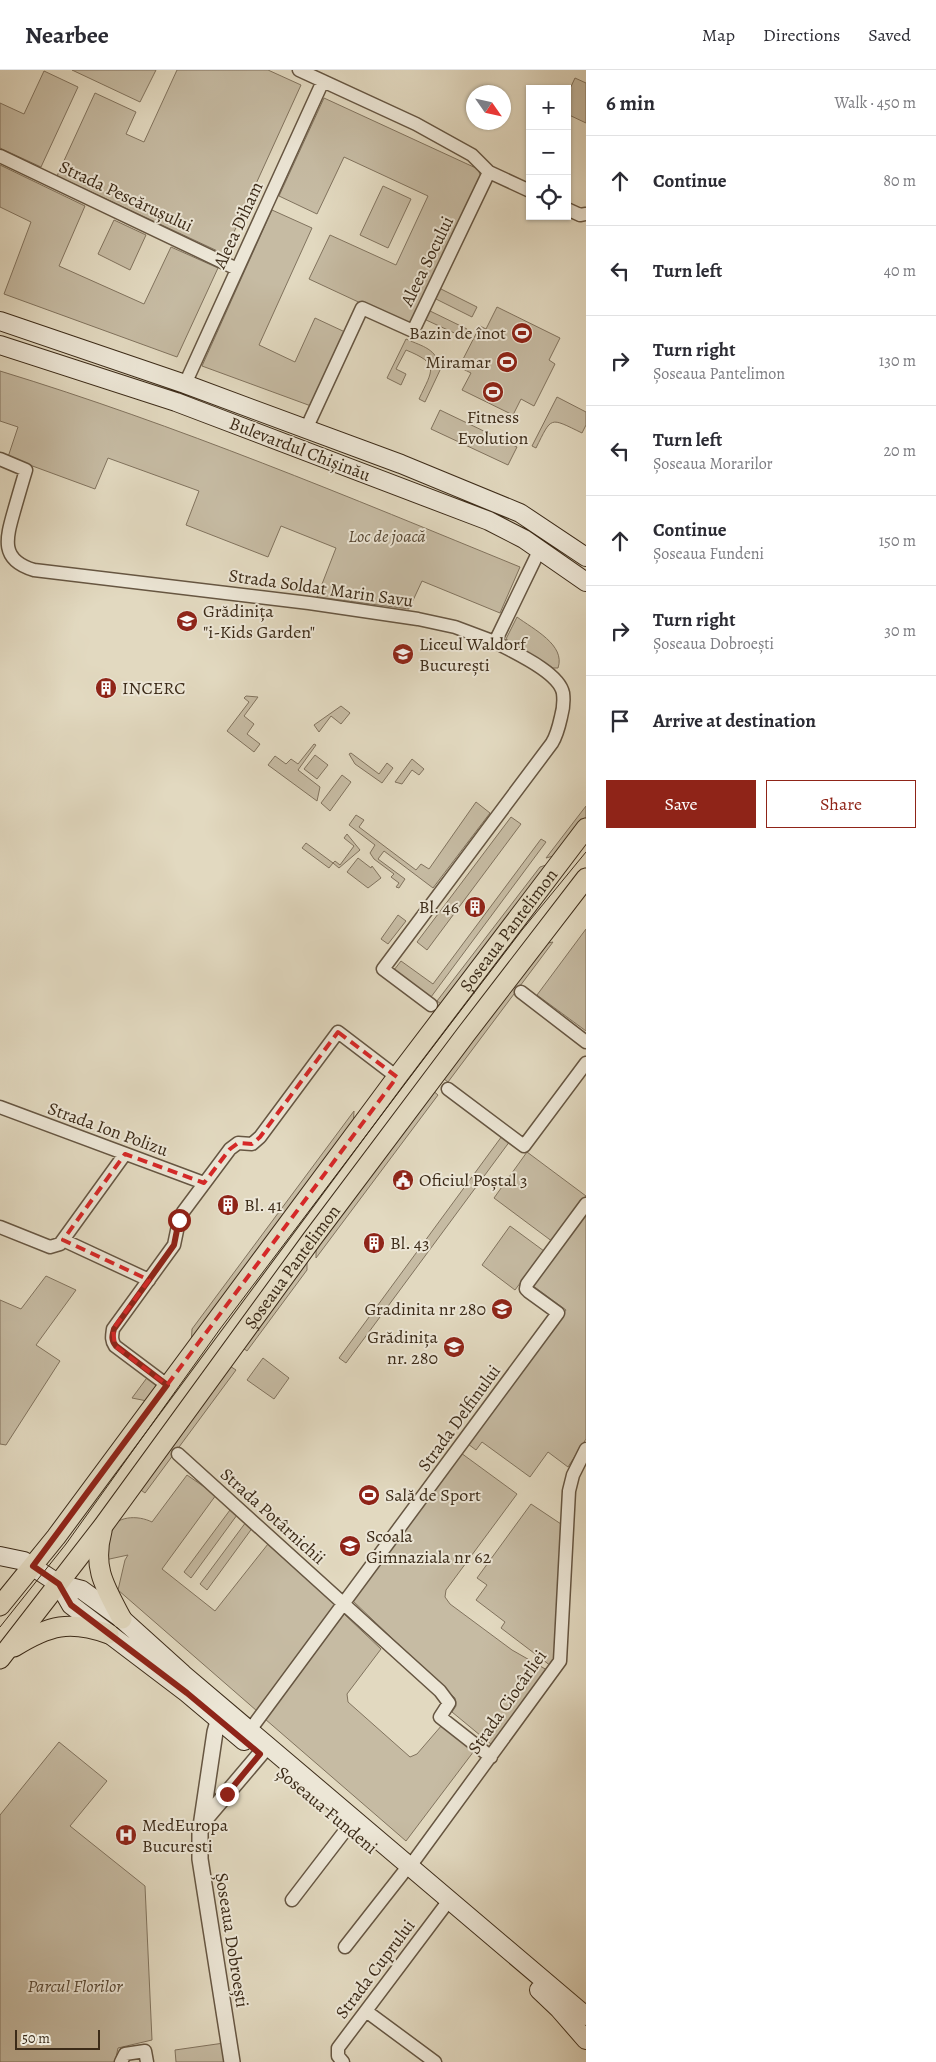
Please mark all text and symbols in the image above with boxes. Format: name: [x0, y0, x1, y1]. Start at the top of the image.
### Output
text: Nearbee: [25, 19, 109, 51]
text: Map: [702, 23, 735, 47]
text: Directions: [763, 23, 840, 47]
text: Saved: [868, 23, 911, 47]
north arrow: [466, 85, 511, 130]
map controls: [526, 85, 571, 220]
button: +: [526, 85, 571, 130]
text: 6 min: [606, 89, 655, 117]
text: Walk · 450 m: [834, 92, 916, 114]
button: −: [526, 130, 571, 175]
street label: Strada Pescărușului: [55, 154, 197, 238]
icon: ahead: [606, 167, 634, 195]
text: Continue: [653, 168, 727, 194]
text: 80 m: [883, 170, 916, 192]
button: locate: [526, 175, 571, 220]
street label: Aleea Diham: [207, 178, 269, 273]
street label: Aleea Socului: [394, 212, 459, 311]
icon: left: [606, 257, 634, 285]
text: Turn left: [653, 258, 722, 284]
text: 40 m: [884, 260, 916, 282]
place label: Bazin de înot: [409, 321, 506, 345]
sports icon: Bazin de înot: [510, 321, 534, 345]
text: Turn right: [653, 337, 735, 363]
icon: right: [606, 347, 634, 375]
place label: Miramar: [425, 350, 491, 374]
sports icon: Miramar: [495, 350, 519, 374]
text: 130 m: [879, 350, 916, 372]
text: Șoseaua Pantelimon: [653, 363, 785, 385]
sports icon: Fitness Evolution: [481, 380, 505, 404]
place label: Fitness Evolution: [458, 405, 529, 450]
street label: Bulevardul Chișinău: [226, 411, 374, 487]
text: Turn left: [653, 427, 722, 453]
icon: left: [606, 437, 634, 465]
text: 20 m: [883, 440, 916, 462]
text: Șoseaua Morarilor: [653, 453, 773, 475]
text: Continue: [653, 517, 727, 543]
park label: Loc de joacă: [348, 524, 426, 548]
icon: ahead: [606, 527, 634, 555]
text: 150 m: [879, 530, 916, 552]
text: Șoseaua Fundeni: [653, 543, 764, 565]
street label: Strada Soldat Marin Savu: [227, 563, 415, 613]
place label: Grădinița "i-Kids Garden": [203, 599, 315, 644]
text: Turn right: [653, 607, 735, 633]
school or university icon: Grădinița "i-Kids Garden": [175, 609, 199, 633]
icon: right: [606, 617, 634, 645]
text: 30 m: [884, 620, 916, 642]
place label: Liceul Waldorf București: [419, 632, 529, 677]
text: Șoseaua Dobroești: [653, 633, 774, 655]
school or university icon: Liceul Waldorf București: [391, 642, 415, 666]
building icon: INCERC: [94, 676, 118, 700]
place label: INCERC: [122, 676, 185, 700]
icon: arrive: [606, 707, 634, 735]
text: Arrive at destination: [653, 708, 816, 734]
button: Save: [606, 780, 756, 828]
button: Share: [766, 780, 916, 828]
street label: Șoseaua Pantelimon: [454, 863, 563, 997]
place label: Bl. 46: [419, 895, 459, 919]
building icon: Bl. 46: [463, 895, 487, 919]
street label: Strada Ion Polizu: [45, 1096, 172, 1162]
public building icon: Oficiul Poștal 3: [391, 1168, 415, 1192]
place label: Oficiul Poștal 3: [419, 1168, 528, 1192]
building icon: Bl. 41: [216, 1193, 240, 1217]
place label: Bl. 41: [244, 1193, 282, 1217]
street label: Șoseaua Pantelimon: [238, 1200, 346, 1334]
route start: [168, 1209, 191, 1232]
building icon: Bl. 43: [362, 1231, 386, 1255]
place label: Bl. 43: [390, 1231, 429, 1255]
place label: Gradinita nr 280: [364, 1297, 486, 1321]
school or university icon: Gradinita nr 280: [490, 1297, 514, 1321]
place label: Grădinița nr. 280: [367, 1325, 439, 1370]
school or university icon: Grădinița nr. 280: [442, 1335, 466, 1359]
street label: Strada Delfinului: [412, 1360, 506, 1476]
street label: Strada Potârnichii: [215, 1462, 331, 1570]
sports icon: Sală de Sport: [357, 1483, 381, 1507]
place label: Sală de Sport: [385, 1483, 481, 1507]
place label: Scoala Gimnaziala nr 62: [366, 1524, 492, 1569]
school or university icon: Scoala Gimnaziala nr 62: [338, 1534, 362, 1558]
street label: Strada Ciocârliei: [462, 1645, 552, 1759]
street label: Șoseaua Fundeni: [271, 1761, 383, 1859]
route end: [216, 1783, 239, 1806]
place label: MedEuropa Bucuresti: [142, 1813, 229, 1858]
hospital icon: MedEuropa Bucuresti: [114, 1823, 138, 1847]
street label: Șoseaua Dobroești: [209, 1871, 255, 2009]
street label: Strada Cuprului: [330, 1914, 420, 2024]
park label: Parcul Florilor: [27, 1974, 123, 1998]
scale bar: [15, 2027, 100, 2050]
text: 50 m: [22, 2029, 50, 2048]

